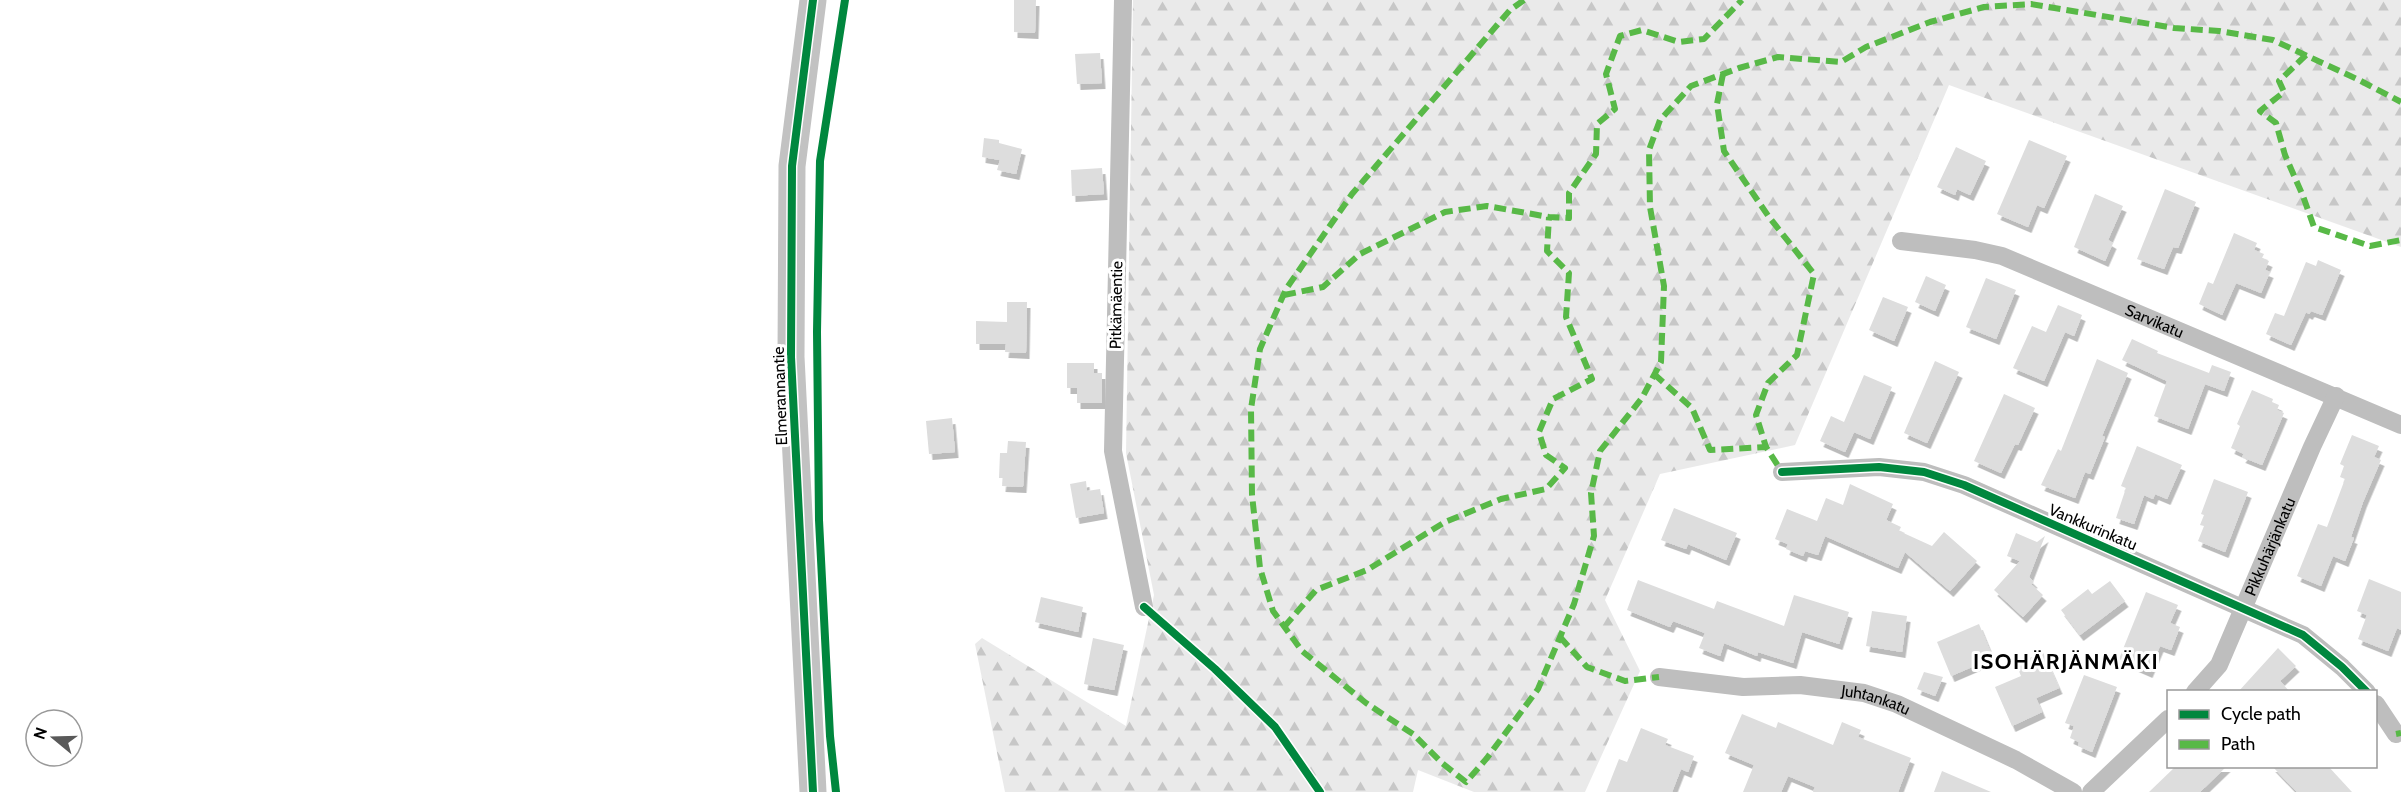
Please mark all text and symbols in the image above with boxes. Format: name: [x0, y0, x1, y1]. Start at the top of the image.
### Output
street label: Pitkämäentie: [1106, 261, 1126, 349]
street label: Sarvikatu: [2123, 300, 2187, 341]
street label: Elmerannantie: [769, 346, 791, 446]
street label: Pikkuhärjänkatu: [2240, 494, 2299, 599]
street label: Vankkurinkatu: [2046, 500, 2140, 554]
district label: ISOHÄRJÄNMÄKI: [1973, 648, 2159, 675]
street label: Juhtankatu: [1839, 681, 1913, 718]
legend: [2167, 690, 2377, 768]
text: Cycle path: [2221, 703, 2301, 725]
north arrow: [24, 708, 84, 768]
text: N: [29, 725, 51, 742]
text: Path: [2221, 733, 2255, 755]

